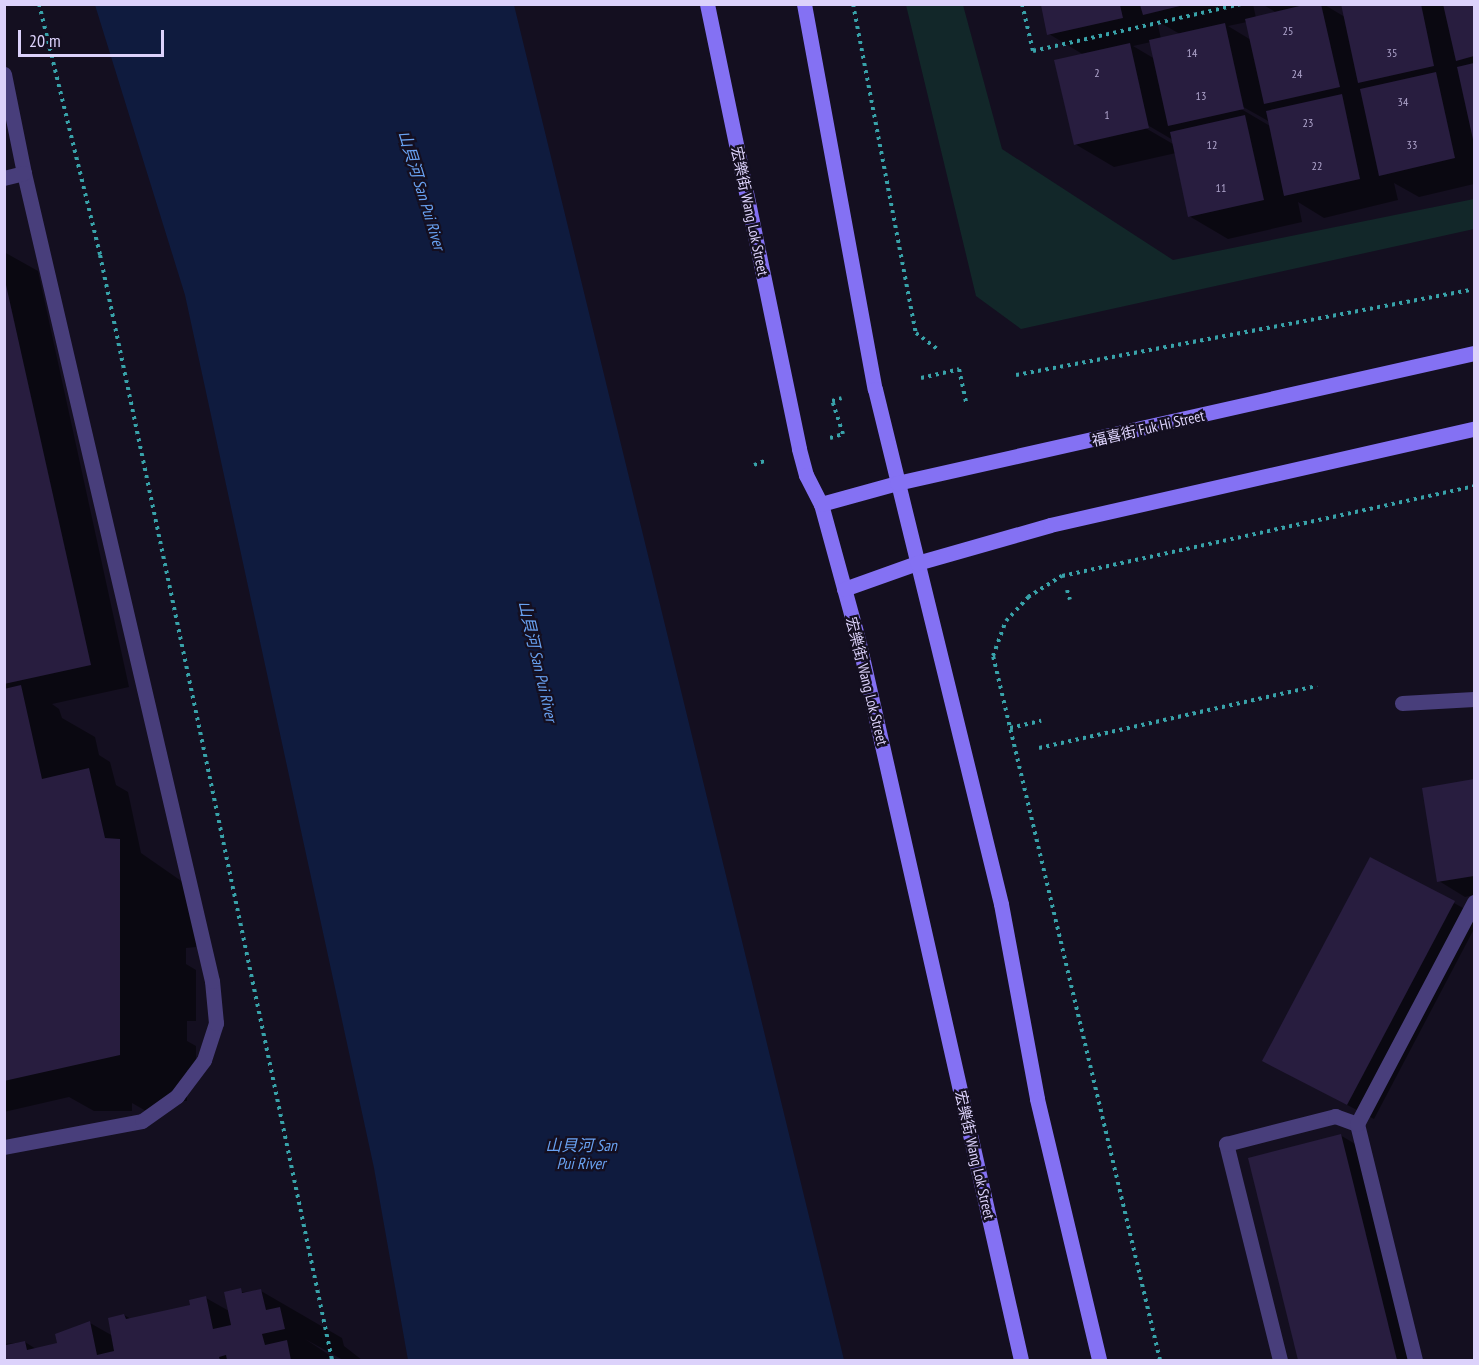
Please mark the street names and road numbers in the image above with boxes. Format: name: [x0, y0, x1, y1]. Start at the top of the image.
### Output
street label: 宏樂街 Wang Lok Street: [727, 145, 773, 277]
street label: 福喜街 Fuk Hi Street: [1090, 406, 1206, 450]
street label: 宏樂街 Wang Lok Street: [842, 615, 892, 747]
street label: 宏樂街 Wang Lok Street: [951, 1089, 999, 1221]

